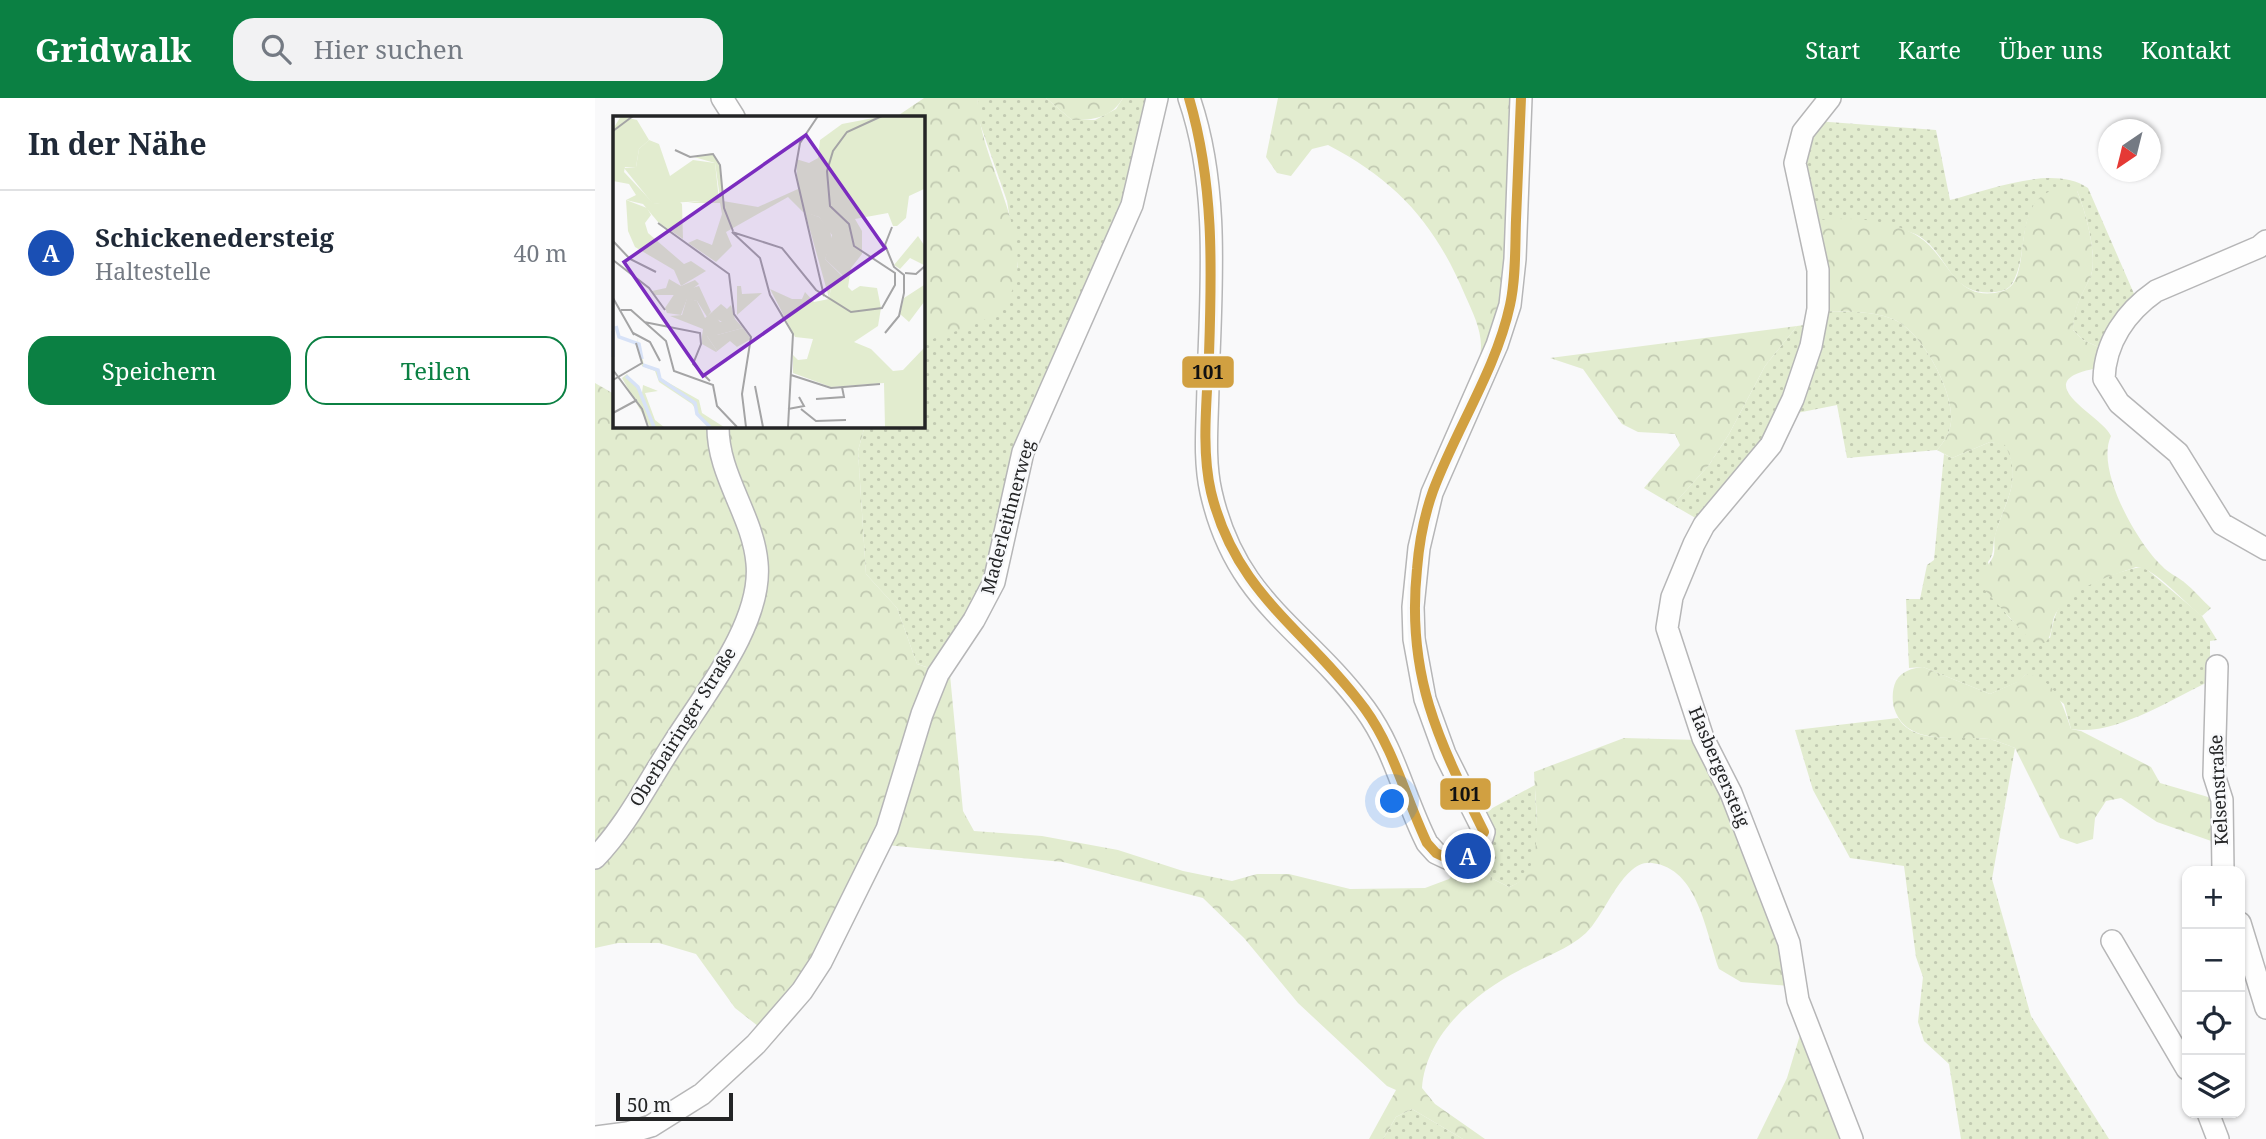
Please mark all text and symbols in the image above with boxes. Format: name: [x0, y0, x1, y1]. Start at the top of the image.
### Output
search box: [233, 18, 723, 81]
text: Gridwalk: [35, 27, 191, 72]
icon: search: [257, 30, 295, 68]
text: Hier suchen: [313, 31, 463, 67]
text: Start: [1805, 33, 1860, 66]
text: Karte: [1898, 33, 1961, 66]
text: Über uns: [1999, 33, 2103, 66]
text: Kontakt: [2141, 33, 2231, 66]
inset map: [613, 116, 924, 427]
north arrow: [2098, 119, 2161, 182]
text: In der Nähe: [28, 123, 207, 164]
text: Schickenedersteig: [95, 219, 334, 255]
text: A: [42, 237, 60, 269]
text: 40 m: [514, 237, 567, 269]
text: Haltestelle: [95, 255, 211, 287]
button: Speichern: [28, 336, 291, 405]
button: Teilen: [305, 336, 567, 405]
line badge: 101: [1181, 355, 1235, 389]
text: 101: [1192, 359, 1224, 385]
street label: Maderleithnerweg: [975, 436, 1039, 597]
street label: Oberbairinger Straße: [623, 642, 741, 811]
street label: Hasbergersteig: [1684, 703, 1756, 831]
street label: Kelsenstraße: [2203, 734, 2233, 846]
line badge: 101: [1439, 777, 1492, 811]
text: 101: [1449, 781, 1481, 807]
your location: [1375, 784, 1409, 818]
pin: A: [1445, 830, 1491, 882]
map controls: [2182, 866, 2245, 1118]
button: +: [2182, 866, 2245, 929]
button: −: [2182, 929, 2245, 992]
button: locate: [2182, 992, 2245, 1055]
button: layers: [2182, 1055, 2245, 1118]
scale bar: [616, 1090, 733, 1122]
text: 50 m: [627, 1092, 671, 1118]

